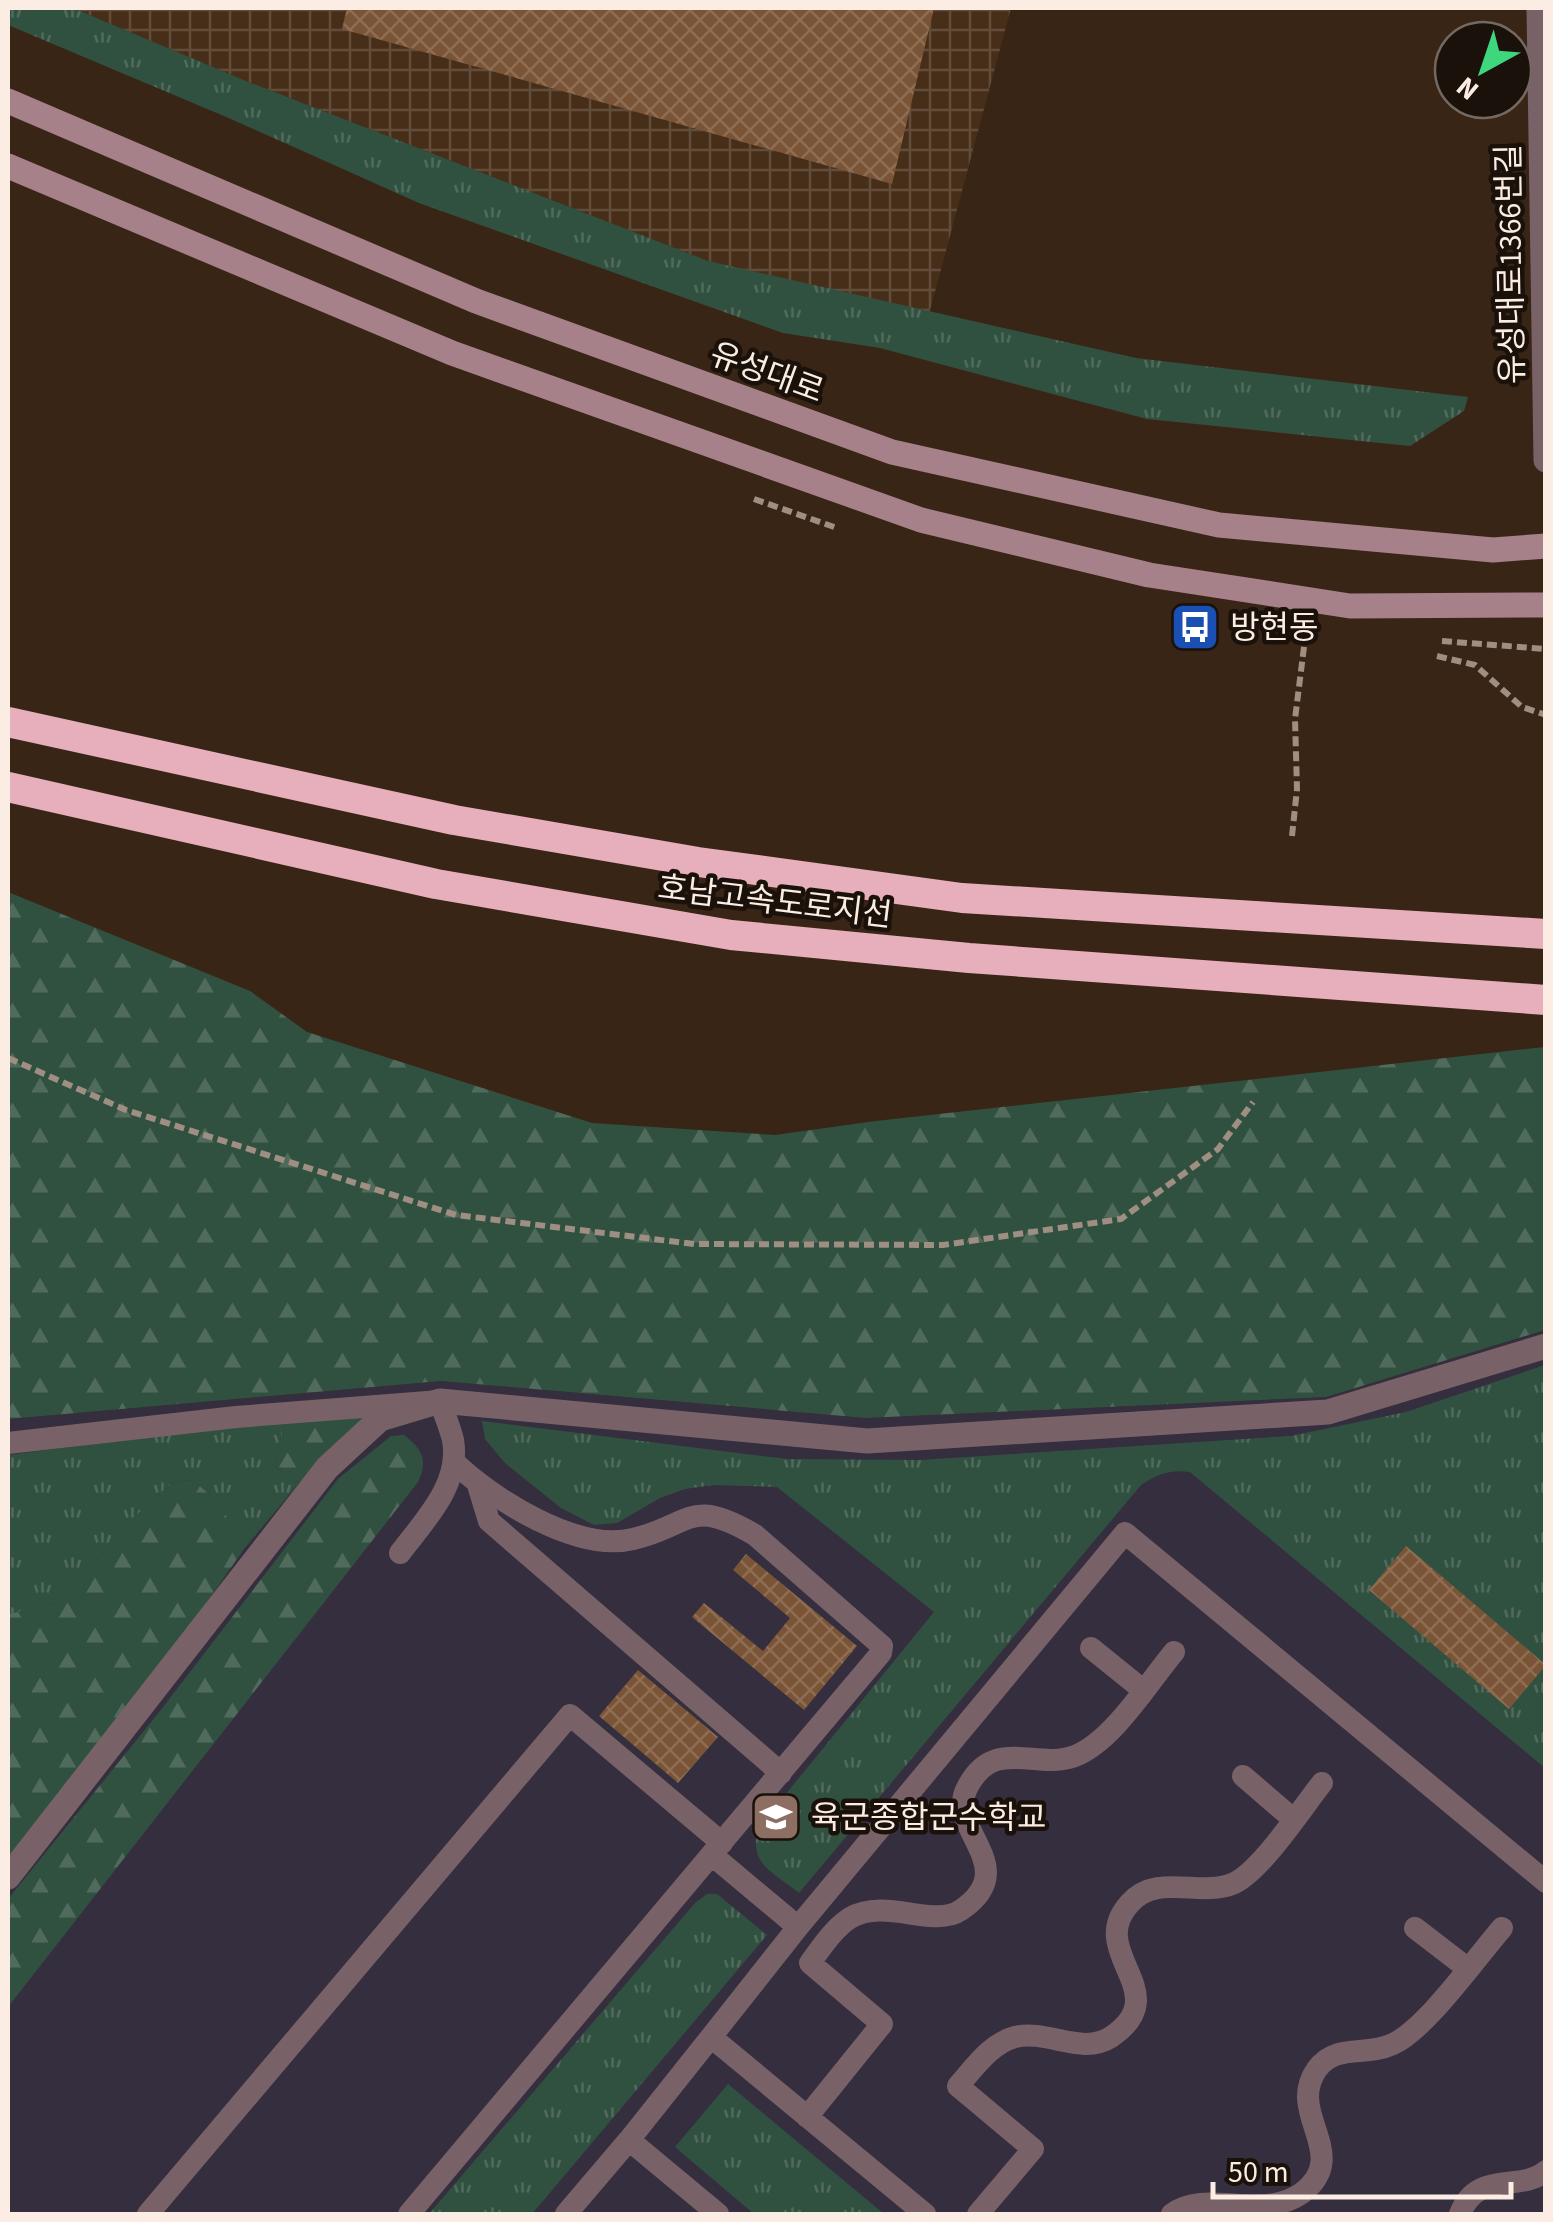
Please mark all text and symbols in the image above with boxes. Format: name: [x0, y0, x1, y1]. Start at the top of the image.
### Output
north arrow: [1433, 20, 1533, 120]
text: N: [1448, 67, 1488, 110]
street label: 유성대로1366번길: [1486, 143, 1536, 384]
street label: 유성대로: [703, 331, 830, 415]
bus stop icon: 방현동: [1169, 601, 1221, 653]
place label: 방현동: [1230, 605, 1318, 651]
street label: 호남고속도로지선: [655, 865, 895, 939]
school or university icon: 육군종합군수학교: [750, 1791, 802, 1843]
place label: 육군종합군수학교: [811, 1795, 1047, 1841]
scale bar: [1213, 2137, 1510, 2199]
text: 50 m: [1228, 2151, 1289, 2194]

